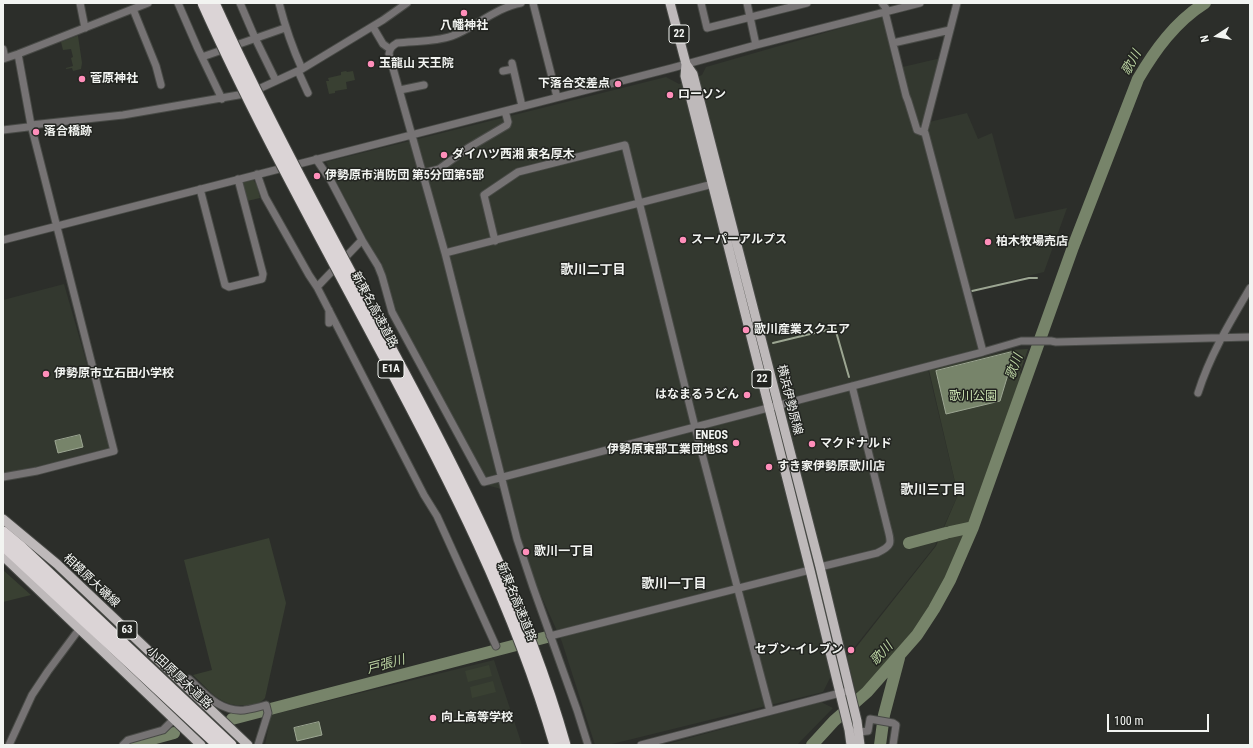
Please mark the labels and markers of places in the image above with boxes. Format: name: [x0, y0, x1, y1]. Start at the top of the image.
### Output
marker: 八幡神社: [459, 8, 469, 18]
place label: 八幡神社: [440, 19, 488, 33]
place label: 玉龍山 天王院: [379, 57, 454, 71]
marker: 玉龍山 天王院: [366, 59, 376, 69]
place label: 菅原神社: [90, 72, 138, 86]
marker: 菅原神社: [77, 74, 87, 84]
place label: 下落合交差点: [538, 77, 610, 91]
marker: 下落合交差点: [613, 79, 623, 89]
place label: ローソン: [678, 88, 726, 102]
marker: ローソン: [665, 90, 675, 100]
place label: 落合橋跡: [44, 125, 92, 139]
marker: 落合橋跡: [31, 127, 41, 137]
place label: ダイハツ西湘 東名厚木: [452, 148, 575, 162]
marker: ダイハツ西湘 東名厚木: [439, 150, 449, 160]
place label: 伊勢原市消防団 第5分団第5部: [325, 169, 484, 183]
marker: 伊勢原市消防団 第5分団第5部: [312, 171, 322, 181]
place label: スーパーアルプス: [691, 233, 787, 247]
marker: スーパーアルプス: [678, 235, 688, 245]
place label: 柏木牧場売店: [996, 235, 1068, 249]
marker: 柏木牧場売店: [983, 237, 993, 247]
place label: 歌川産業スクエア: [754, 323, 850, 337]
marker: 歌川産業スクエア: [741, 325, 751, 335]
place label: 伊勢原市立石田小学校: [54, 367, 174, 381]
marker: 伊勢原市立石田小学校: [41, 369, 51, 379]
place label: はなまるうどん: [655, 388, 739, 402]
marker: はなまるうどん: [742, 390, 752, 400]
place label: ENEOS 伊勢原東部工業団地SS: [607, 429, 728, 457]
place label: マクドナルド: [820, 437, 892, 451]
marker: ENEOS 伊勢原東部工業団地SS: [731, 438, 741, 448]
marker: マクドナルド: [807, 439, 817, 449]
place label: すき家伊勢原歌川店: [777, 460, 885, 474]
marker: すき家伊勢原歌川店: [764, 462, 774, 472]
place label: 歌川一丁目: [534, 545, 594, 559]
marker: 歌川一丁目: [521, 547, 531, 557]
place label: セブン-イレブン: [755, 643, 843, 657]
marker: セブン-イレブン: [846, 645, 856, 655]
place label: 向上高等学校: [441, 711, 513, 725]
marker: 向上高等学校: [428, 713, 438, 723]

